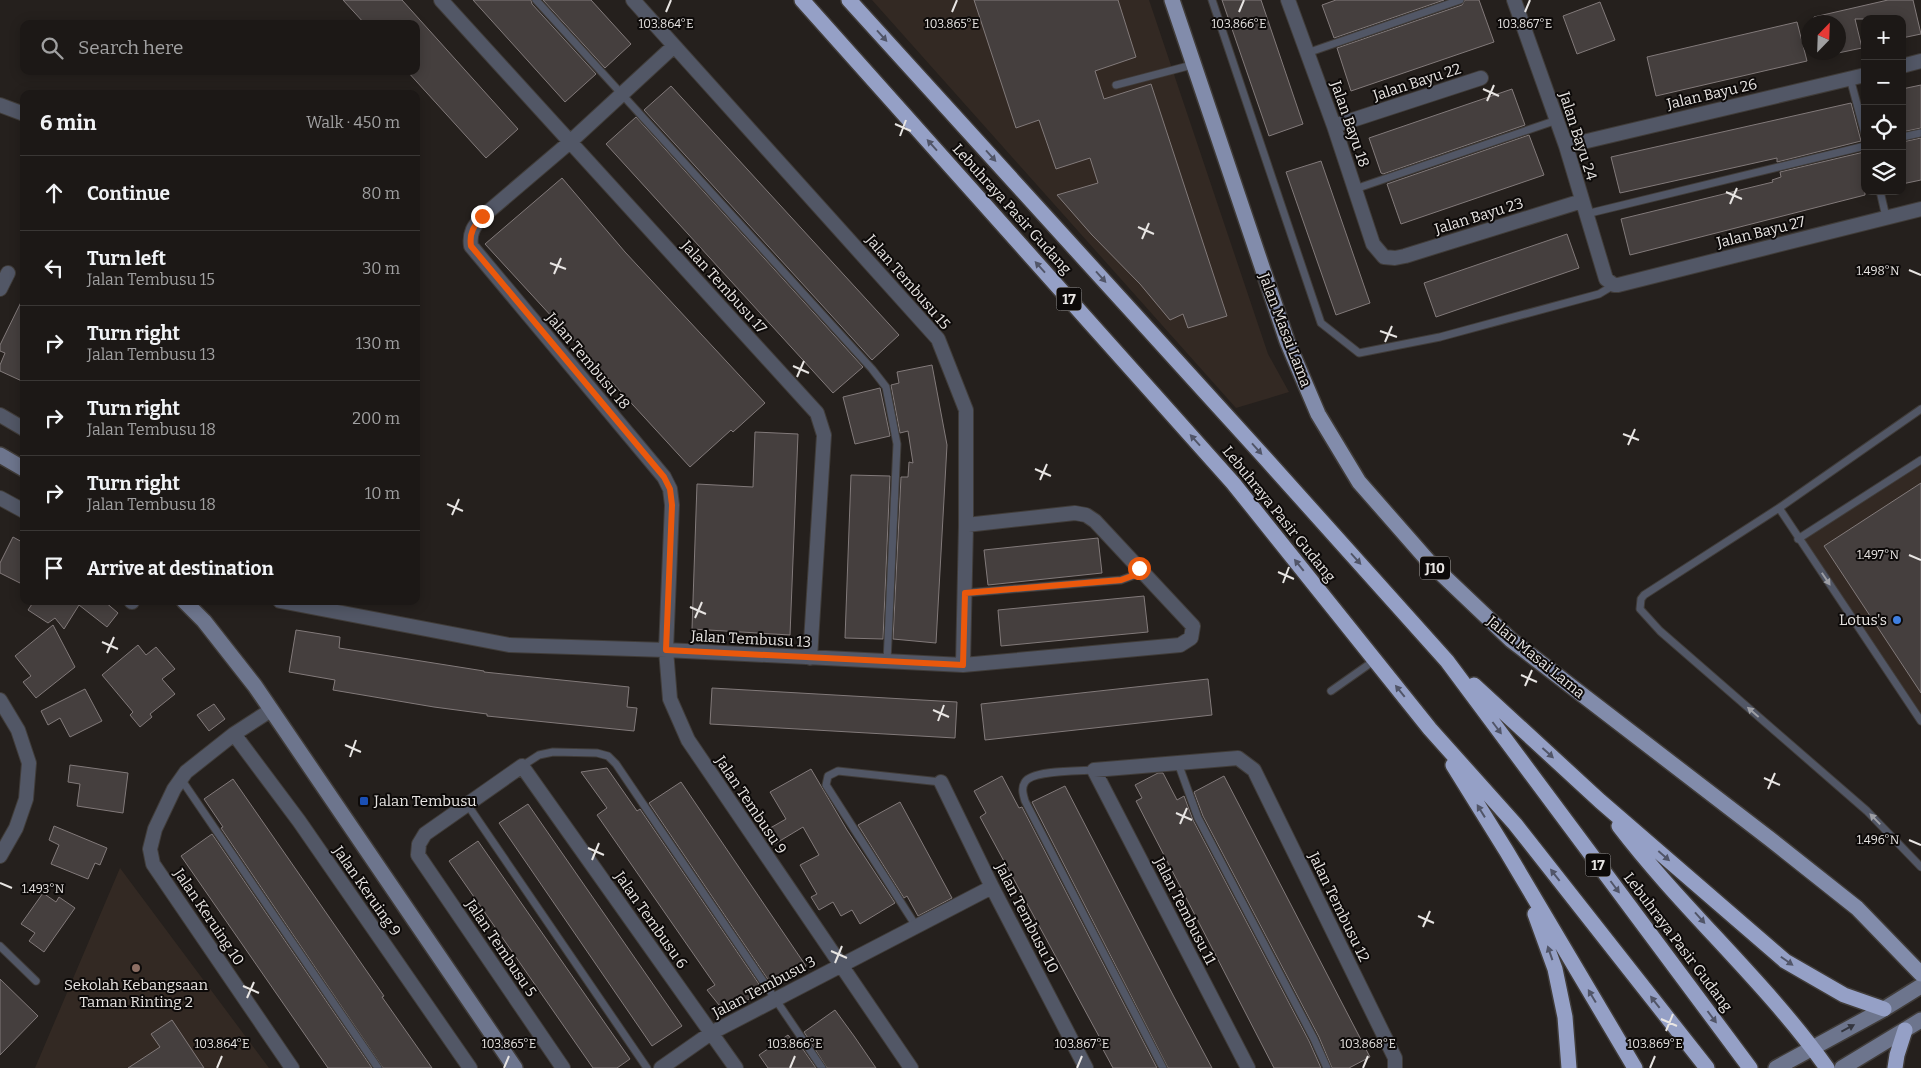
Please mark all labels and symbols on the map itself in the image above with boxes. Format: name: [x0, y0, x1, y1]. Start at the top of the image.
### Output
north arrow: [1801, 15, 1846, 60]
text: 103.864°E: [639, 17, 693, 31]
text: 103.865°E: [925, 17, 979, 31]
text: 103.866°E: [1211, 17, 1267, 31]
text: 103.867°E: [1498, 17, 1552, 31]
one-way arrow: [876, 30, 888, 42]
street label: Jalan Bayu 22: [1370, 59, 1463, 105]
street label: Jalan Bayu 26: [1664, 75, 1759, 113]
street label: Jalan Bayu 18: [1326, 78, 1373, 170]
street label: Jalan Bayu 24: [1555, 89, 1601, 183]
one-way arrow: [926, 140, 938, 152]
street label: Lebuhraya Pasir Gudang: [949, 140, 1075, 278]
one-way arrow: [985, 150, 997, 162]
street label: Jalan Bayu 23: [1432, 194, 1526, 238]
route end: [471, 205, 494, 228]
street label: Jalan Bayu 27: [1714, 212, 1808, 252]
street label: Jalan Tembusu 15: [861, 230, 954, 333]
street label: Jalan Tembusu 17: [677, 236, 771, 338]
one-way arrow: [1034, 261, 1046, 273]
text: 1.498°N: [1856, 264, 1900, 278]
one-way arrow: [1095, 270, 1107, 282]
street label: Jalan Masai Lama: [1255, 270, 1315, 390]
road number: 17: [1056, 288, 1082, 310]
street label: Jalan Tembusu 18: [542, 308, 634, 413]
one-way arrow: [1189, 435, 1201, 447]
one-way arrow: [1251, 442, 1263, 454]
street label: Lebuhraya Pasir Gudang: [1219, 443, 1339, 585]
text: 1.497°N: [1857, 548, 1900, 562]
one-way arrow: [1350, 553, 1362, 565]
road number: J10: [1420, 556, 1450, 580]
route start: [1128, 557, 1151, 580]
one-way arrow: [1293, 559, 1304, 572]
one-way arrow: [1821, 573, 1830, 586]
street label: Jalan Masai Lama: [1483, 611, 1589, 702]
place label: Lotus's: [1839, 611, 1887, 629]
marker: Lotus's: [1891, 614, 1903, 626]
street label: Jalan Tembusu 13: [689, 627, 812, 651]
one-way arrow: [1394, 685, 1405, 698]
one-way arrow: [1746, 706, 1759, 717]
one-way arrow: [1492, 721, 1502, 735]
one-way arrow: [1541, 747, 1553, 759]
street label: Jalan Tembusu 9: [711, 752, 790, 857]
place label: Jalan Tembusu: [373, 792, 477, 810]
marker: Jalan Tembusu: [358, 795, 370, 807]
one-way arrow: [1477, 804, 1486, 817]
one-way arrow: [1869, 813, 1881, 825]
text: 1.496°N: [1857, 833, 1900, 847]
street label: Jalan Keruing 9: [329, 842, 405, 940]
street label: Jalan Tembusu 12: [1304, 848, 1373, 965]
one-way arrow: [1657, 850, 1669, 862]
street label: Jalan Tembusu 11: [1150, 854, 1220, 968]
road number: 17: [1586, 854, 1610, 876]
street label: Jalan Tembusu 10: [991, 859, 1063, 976]
street label: Jalan Keruing 10: [169, 864, 248, 969]
street label: Jalan Tembusu 6: [610, 867, 691, 972]
one-way arrow: [1549, 869, 1560, 882]
street label: Lebuhraya Pasir Gudang: [1620, 869, 1736, 1015]
one-way arrow: [1610, 880, 1620, 894]
text: 1.493°N: [22, 882, 65, 896]
street label: Jalan Tembusu 5: [461, 895, 540, 1000]
one-way arrow: [1694, 912, 1706, 924]
one-way arrow: [1546, 945, 1554, 960]
street label: Jalan Tembusu 3: [708, 952, 819, 1022]
one-way arrow: [1781, 956, 1794, 966]
marker: Sekolah Kebangsaan Taman Rinting 2: [130, 962, 142, 974]
place label: Sekolah Kebangsaan Taman Rinting 2: [64, 976, 209, 1011]
one-way arrow: [1588, 989, 1597, 1002]
one-way arrow: [1650, 996, 1661, 1009]
one-way arrow: [1707, 1010, 1717, 1024]
one-way arrow: [1841, 1024, 1855, 1033]
text: 103.864°E: [195, 1037, 249, 1051]
text: 103.865°E: [482, 1037, 536, 1051]
text: 103.866°E: [767, 1037, 823, 1051]
text: 103.867°E: [1055, 1037, 1109, 1051]
text: 103.868°E: [1340, 1037, 1396, 1051]
text: 103.869°E: [1627, 1037, 1683, 1051]

